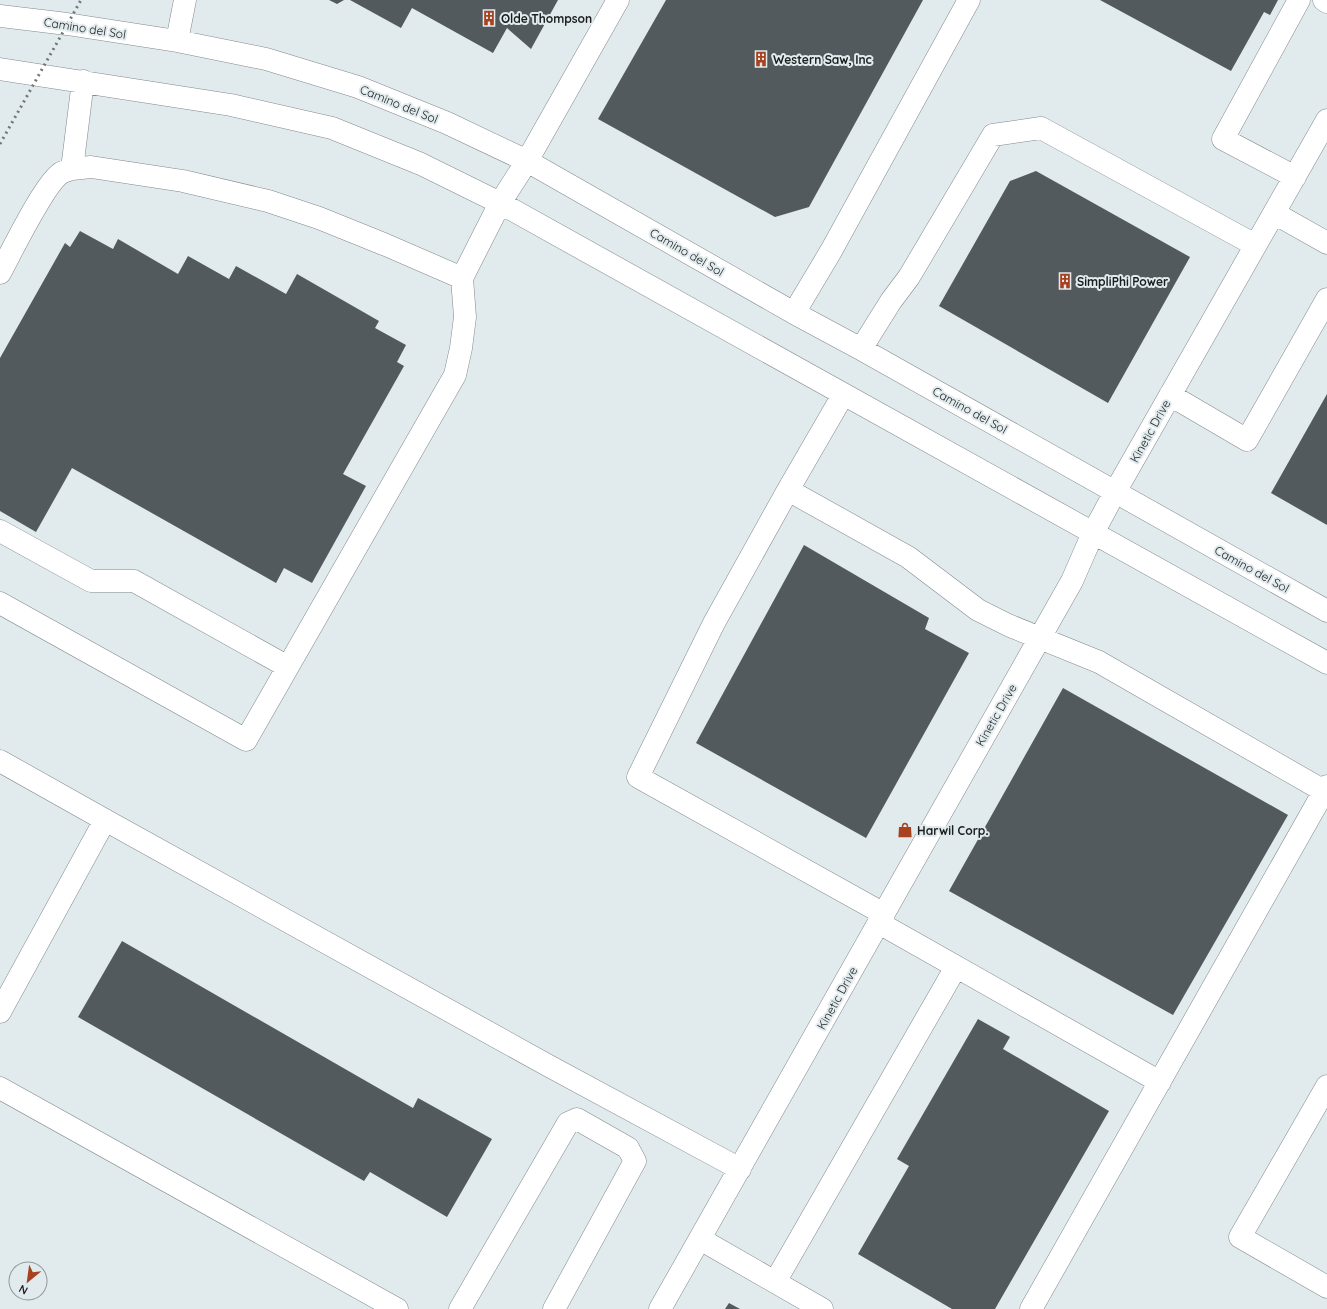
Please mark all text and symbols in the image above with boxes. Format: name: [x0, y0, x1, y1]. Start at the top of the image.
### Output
building icon: Olde Thompson: [480, 9, 498, 27]
place label: Olde Thompson: [501, 11, 592, 26]
street label: Camino del Sol: [43, 14, 127, 42]
building icon: Western Saw, Inc: [752, 50, 770, 68]
place label: Western Saw, Inc: [773, 52, 872, 67]
street label: Camino del Sol: [358, 82, 440, 126]
street label: Camino del Sol: [647, 225, 727, 279]
building icon: SimpliPhi Power: [1056, 272, 1074, 290]
place label: SimpliPhi Power: [1077, 274, 1168, 289]
street label: Camino del Sol: [930, 383, 1010, 437]
street label: Kinetic Drive: [1127, 397, 1173, 465]
street label: Camino del Sol: [1212, 542, 1292, 596]
street label: Kinetic Drive: [972, 681, 1020, 749]
shop icon: Harwil Corp.: [896, 821, 914, 839]
place label: Harwil Corp.: [917, 823, 988, 838]
street label: Kinetic Drive: [814, 964, 860, 1032]
north arrow: [8, 1261, 48, 1301]
text: N: [16, 1282, 30, 1298]

